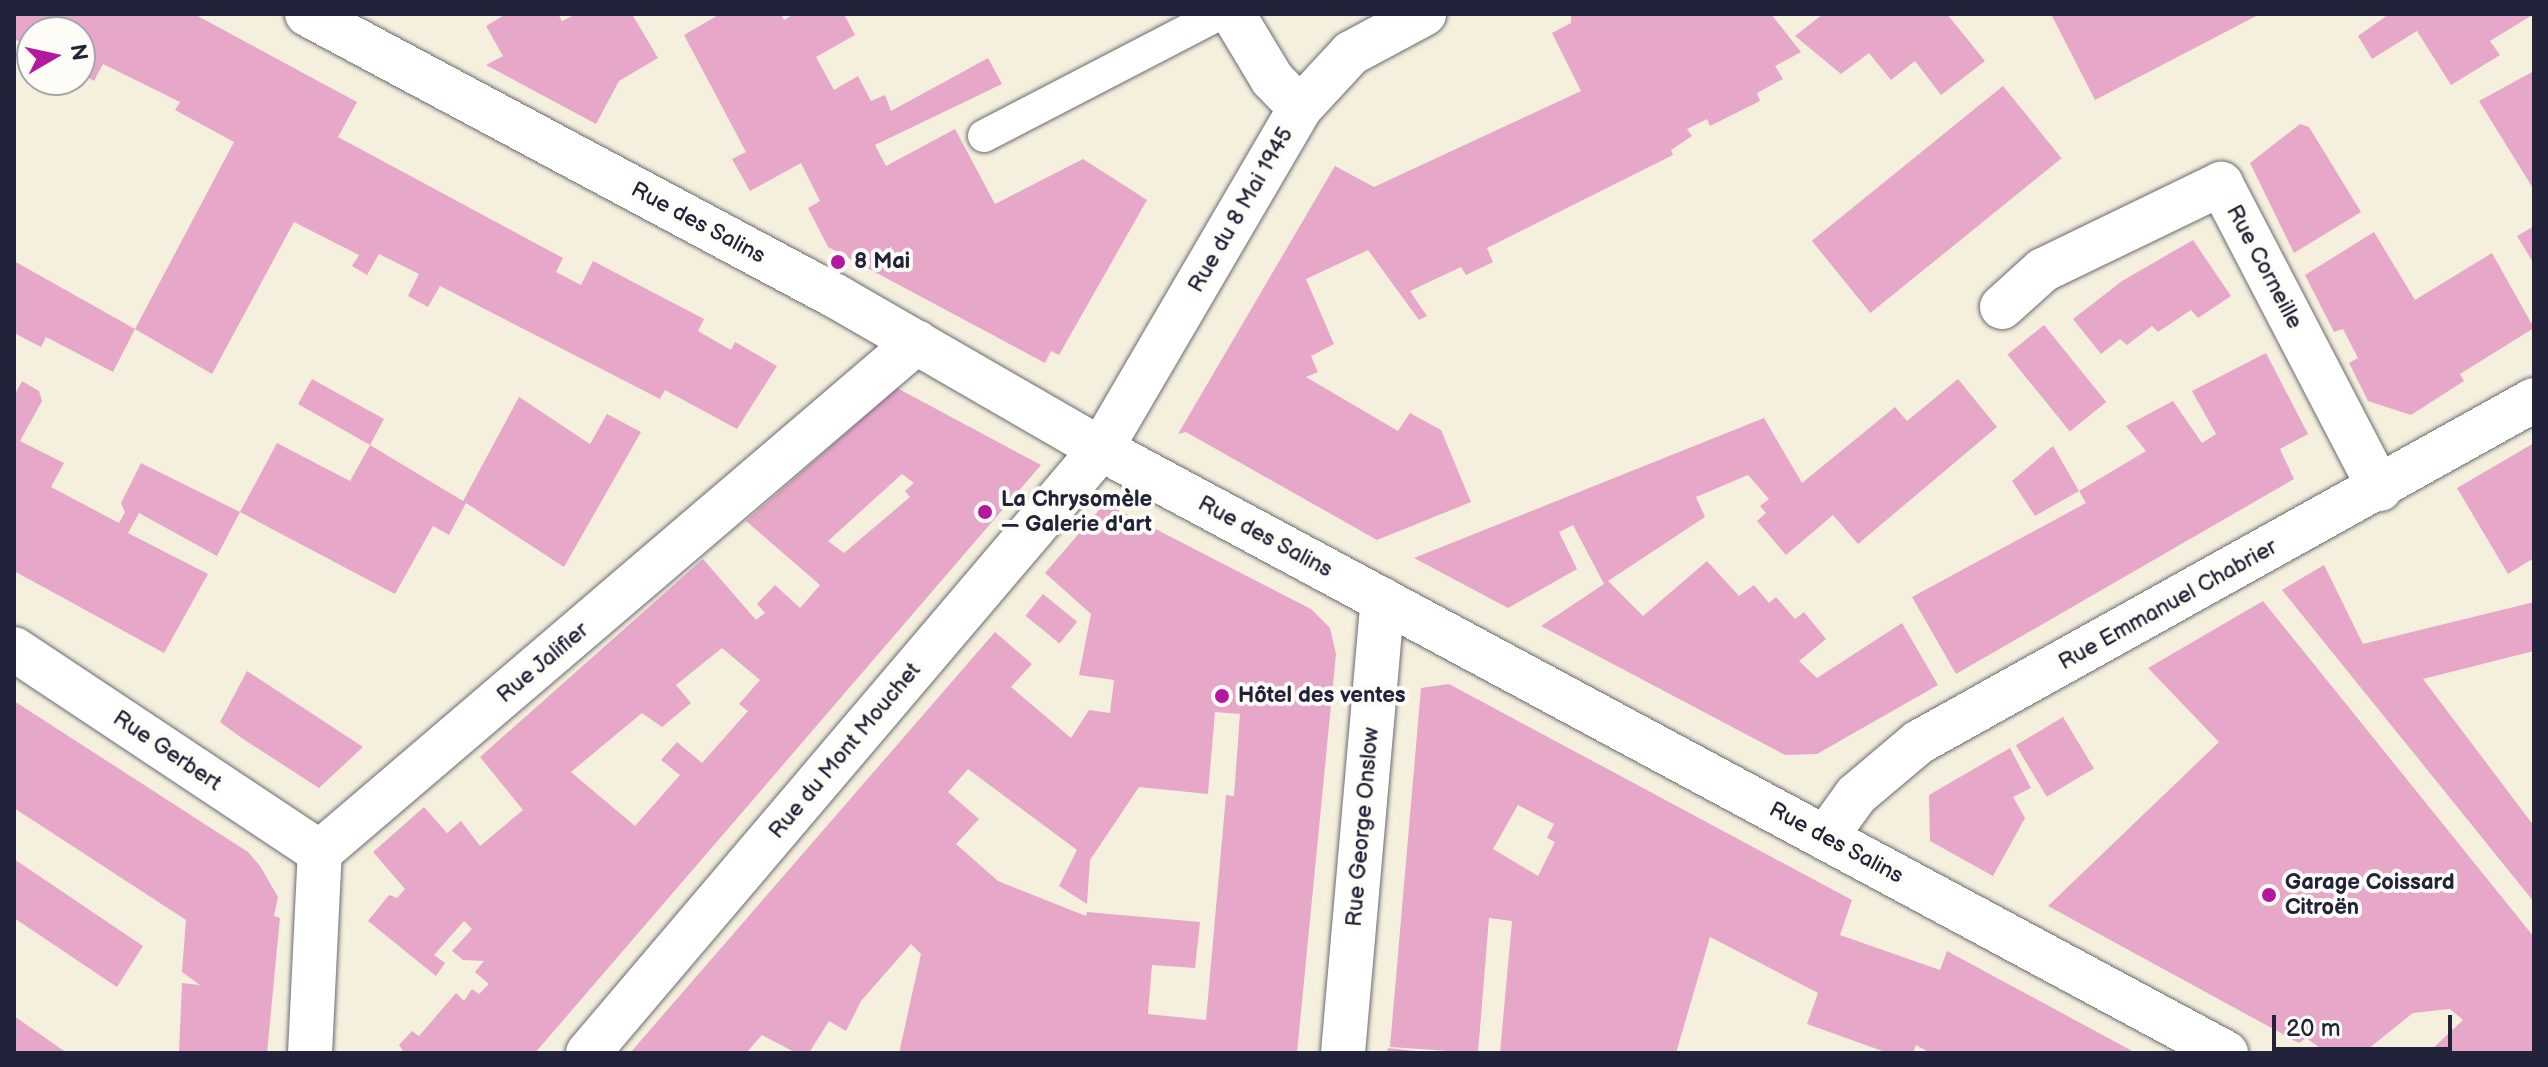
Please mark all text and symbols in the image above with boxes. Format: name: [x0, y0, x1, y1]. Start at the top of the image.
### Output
north arrow: [16, 16, 96, 96]
text: N: [64, 42, 93, 63]
street label: Rue du 8 Mai 1945: [1183, 123, 1299, 297]
street label: Rue des Salins: [626, 176, 770, 270]
street label: Rue Corneille: [2220, 201, 2308, 333]
place label: 8 Mai: [854, 249, 910, 275]
marker: 8 Mai: [829, 253, 847, 271]
place label: La Chrysomèle — Galerie d'art: [1001, 486, 1152, 538]
street label: Rue des Salins: [1193, 490, 1337, 584]
marker: La Chrysomèle — Galerie d'art: [976, 503, 994, 521]
street label: Rue Emmanuel Chabrier: [2054, 534, 2282, 676]
street label: Rue Jalifier: [492, 617, 594, 709]
street label: Rue du Mont Mouchet: [764, 658, 926, 844]
place label: Hôtel des ventes: [1238, 683, 1406, 709]
marker: Hôtel des ventes: [1213, 687, 1231, 705]
street label: Rue Gerbert: [108, 705, 226, 797]
street label: Rue George Onslow: [1341, 726, 1385, 928]
street label: Rue des Salins: [1764, 796, 1908, 890]
place label: Garage Coissard Citroën: [2285, 869, 2455, 920]
marker: Garage Coissard Citroën: [2260, 886, 2278, 904]
scale bar: [2276, 999, 2456, 1049]
text: 20 m: [2286, 1014, 2341, 1043]

